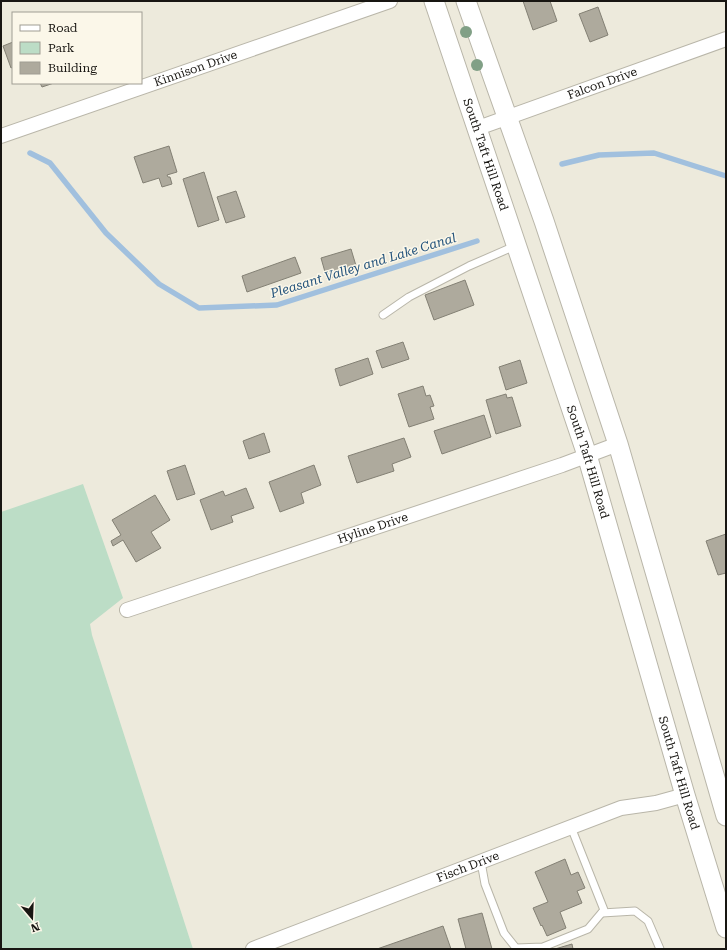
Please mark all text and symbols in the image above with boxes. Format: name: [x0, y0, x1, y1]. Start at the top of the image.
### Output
legend: [12, 12, 142, 84]
text: Road: [48, 21, 78, 35]
text: Park: [48, 41, 75, 55]
street label: Kinnison Drive: [152, 47, 239, 89]
text: Building: [48, 61, 97, 75]
street label: Falcon Drive: [565, 64, 639, 102]
street label: South Taft Hill Road: [460, 96, 511, 213]
water label: Pleasant Valley and Lake Canal: [268, 230, 458, 301]
street label: South Taft Hill Road: [564, 403, 612, 521]
street label: Hyline Drive: [336, 510, 410, 546]
street label: South Taft Hill Road: [656, 714, 702, 832]
street label: Fisch Drive: [435, 848, 501, 885]
north arrow: [12, 898, 52, 938]
text: N: [28, 919, 41, 935]

